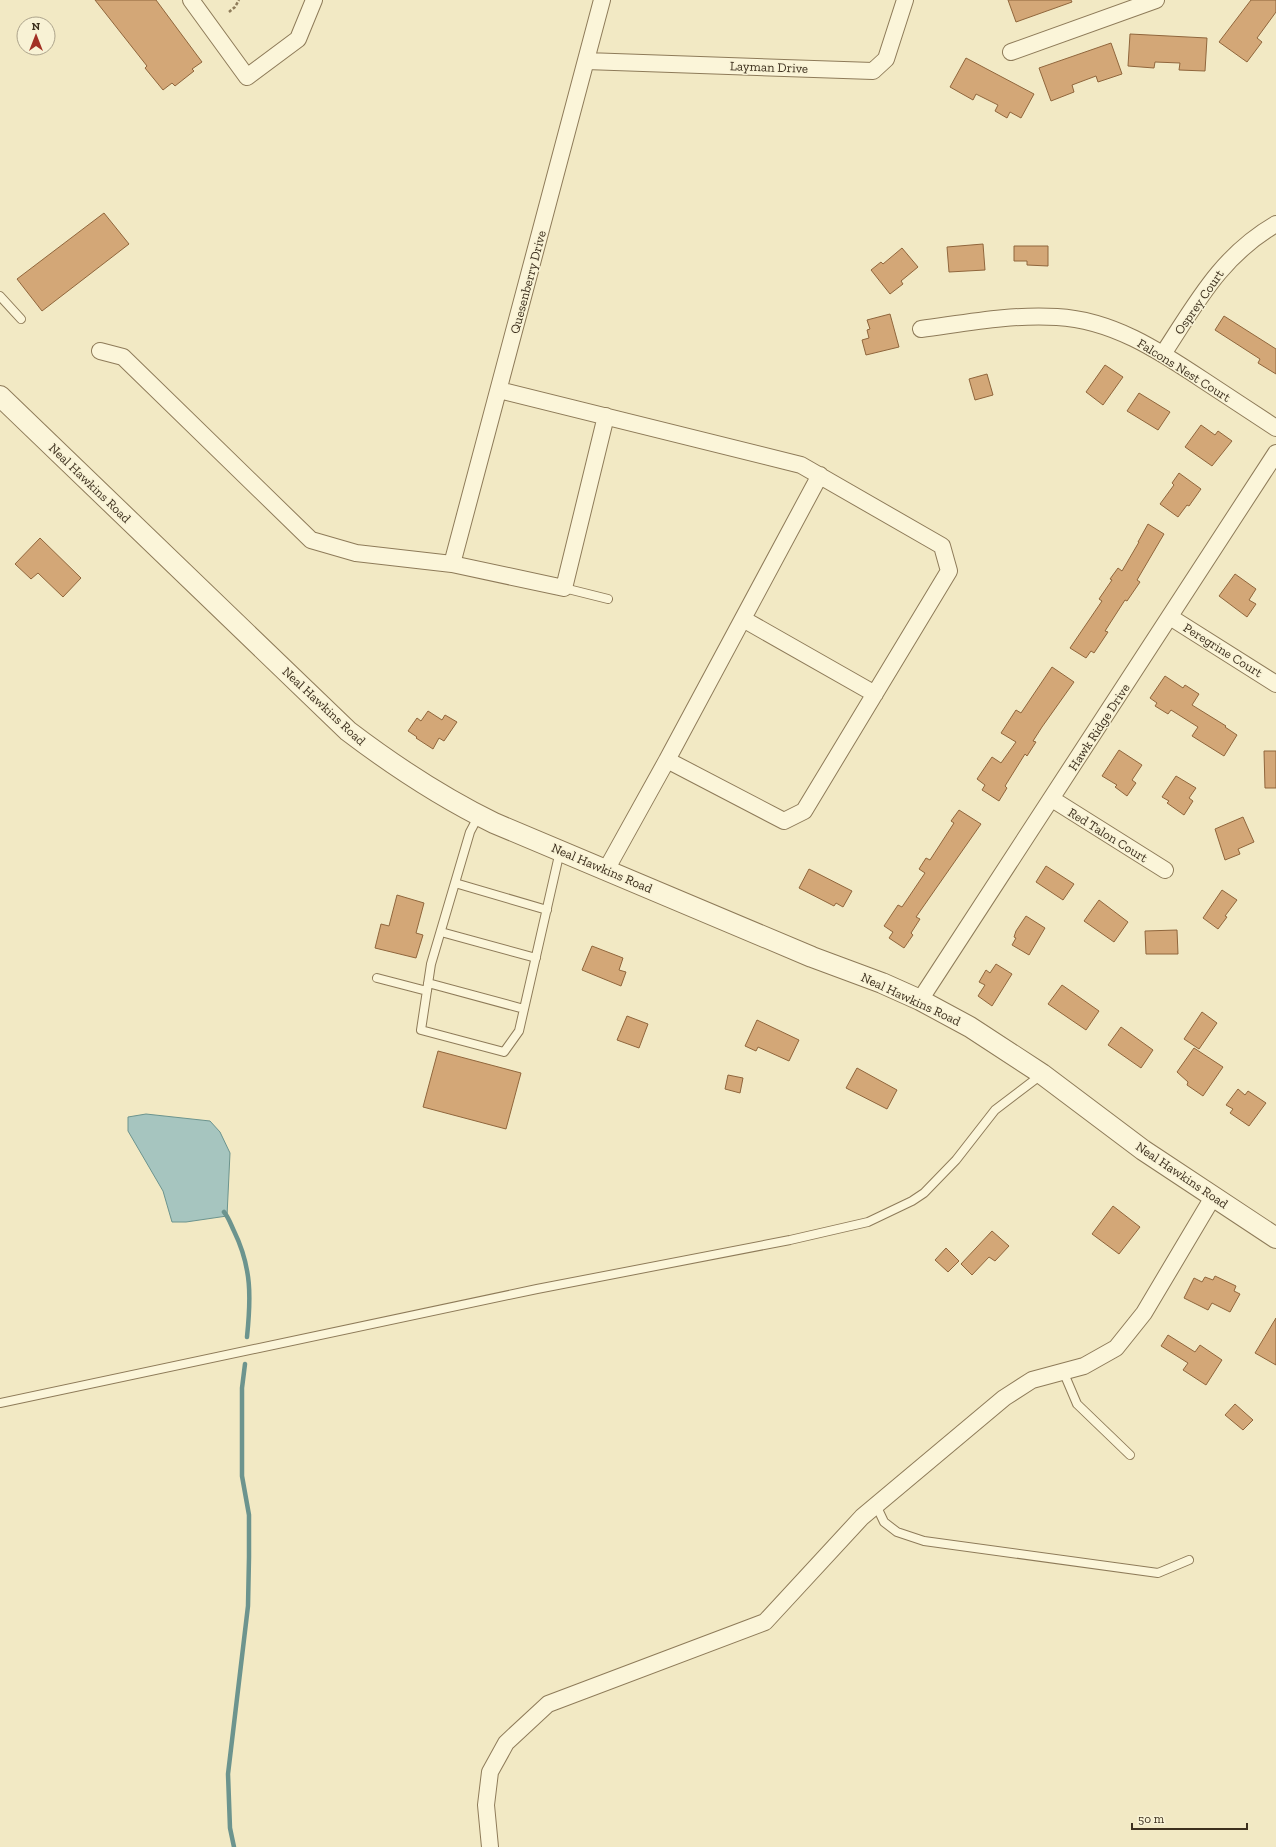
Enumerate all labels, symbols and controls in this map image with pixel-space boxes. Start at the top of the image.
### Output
north arrow [16,16,56,56]
text: N [32,20,41,33]
street label: Layman Drive [730,58,808,76]
street label: Quesenberry Drive [507,229,549,335]
street label: Osprey Court [1171,267,1227,337]
street label: Falcons Nest Court [1135,335,1234,405]
street label: Neal Hawkins Road [46,440,134,526]
street label: Peregrine Court [1181,620,1265,680]
street label: Neal Hawkins Road [279,664,369,748]
street label: Hawk Ridge Drive [1065,681,1133,773]
street label: Red Talon Court [1065,805,1151,866]
street label: Neal Hawkins Road [549,840,655,896]
street label: Neal Hawkins Road [859,969,963,1029]
street label: Neal Hawkins Road [1133,1139,1231,1211]
scale bar [1132,1805,1247,1831]
text: 50 m [1138,1812,1165,1826]

